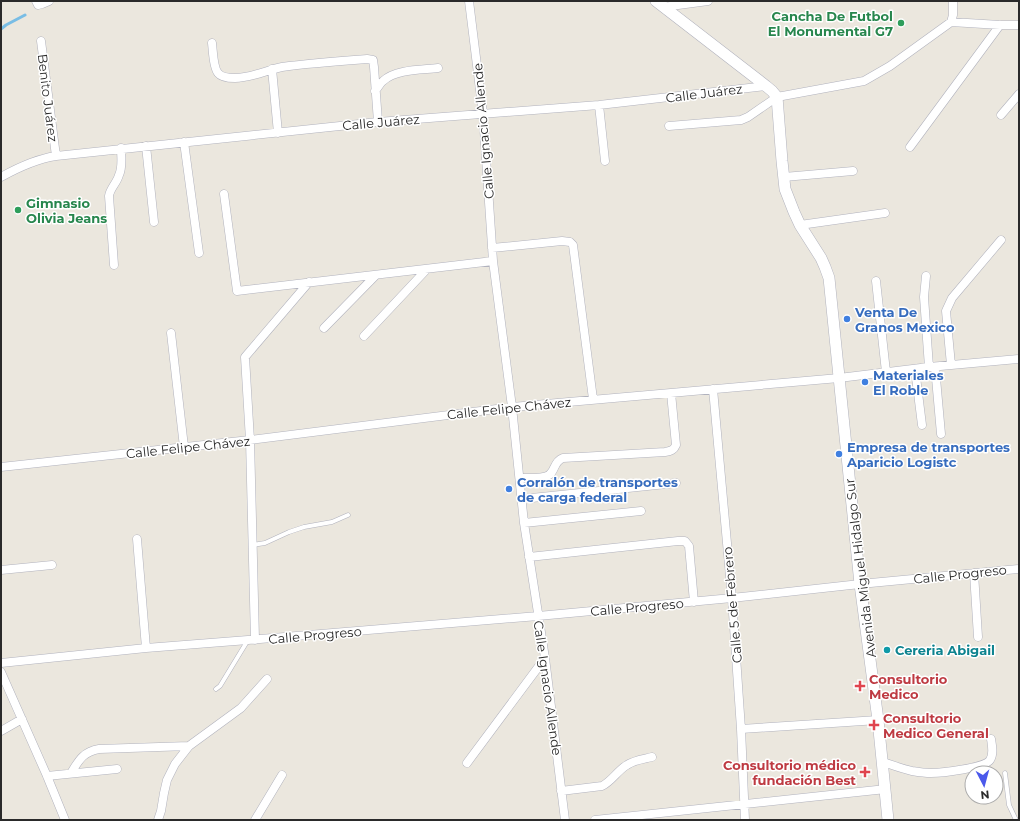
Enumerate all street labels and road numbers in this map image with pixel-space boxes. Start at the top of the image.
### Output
street label: Benito Juárez [35,53,61,143]
street label: Calle Ignacio Allende [469,62,497,200]
street label: Calle Juárez [665,80,744,106]
street label: Calle Juárez [342,111,421,133]
street label: Calle Felipe Chávez [446,393,572,422]
street label: Calle Felipe Chávez [125,432,251,461]
street label: Avenida Miguel Hidalgo Sur [841,477,879,659]
street label: Calle 5 de Febrero [719,546,745,664]
street label: Calle Progreso [913,561,1007,587]
street label: Calle Progreso [590,595,684,619]
street label: Calle Ignacio Allende [531,619,565,757]
street label: Calle Progreso [268,623,362,647]

